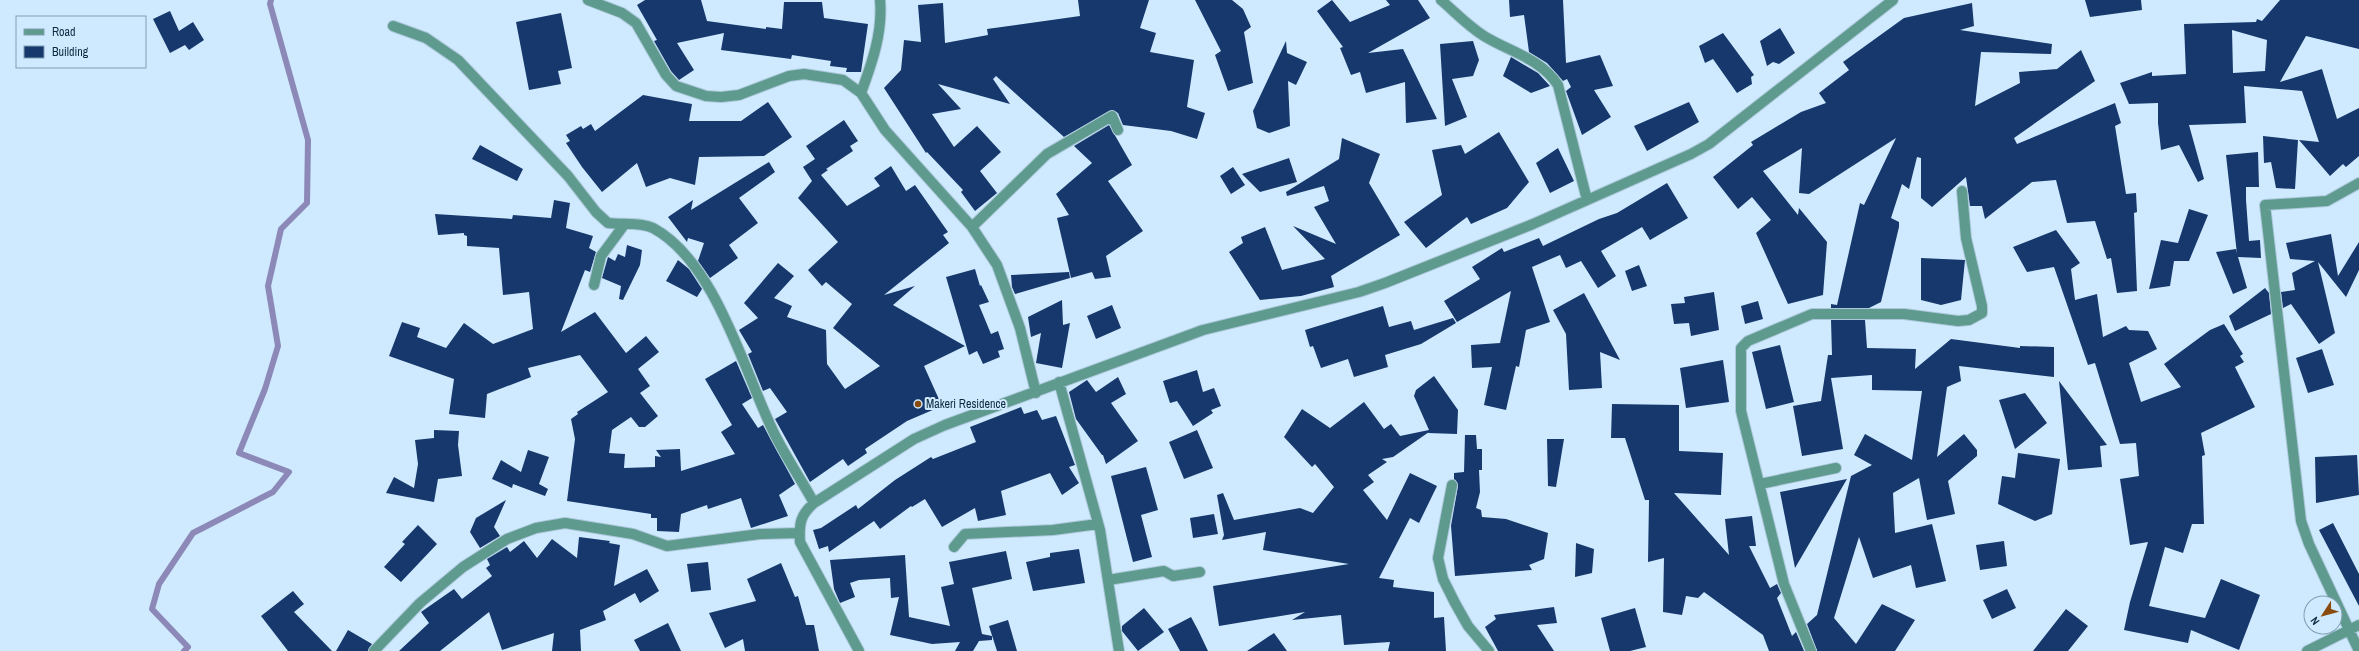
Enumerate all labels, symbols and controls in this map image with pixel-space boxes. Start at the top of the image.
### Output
legend [16,16,146,68]
text: Road [52,24,76,40]
text: Building [52,44,89,60]
place label: Makeri Residence [926,396,1006,412]
marker: Makeri Residence [913,399,923,409]
north arrow [2303,595,2343,635]
text: N [2307,614,2322,628]

